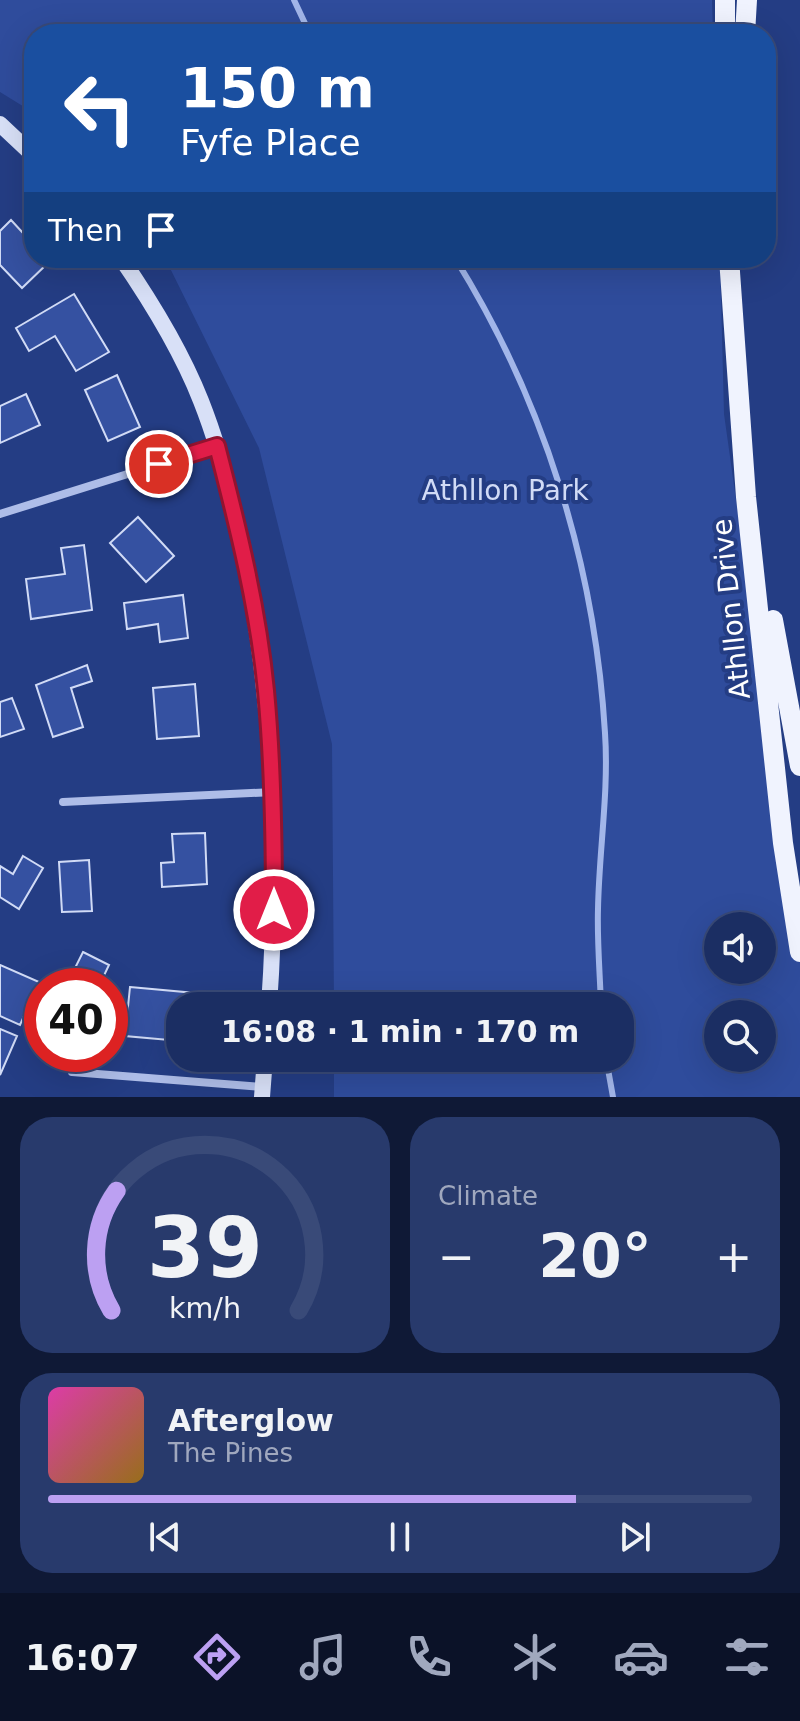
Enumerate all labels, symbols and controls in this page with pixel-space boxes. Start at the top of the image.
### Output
text: 150 m [180,55,375,120]
icon: left [48,56,152,160]
text: Fyfe Place [180,122,361,163]
icon: arrive [139,208,183,252]
text: Then [48,213,123,248]
pin [125,430,193,498]
icon: arrive [137,442,181,486]
park label: Athllon Park [421,474,589,507]
street label: Athllon Drive [705,517,757,701]
position arrow [232,868,316,952]
map controls [704,912,776,1072]
button: sound [704,912,776,984]
speed limit sign: 40 [24,968,128,1072]
button: search [704,1000,776,1072]
text: 16:08 · 1 min · 170 m [221,1014,579,1049]
text: Climate [438,1181,538,1211]
text: 39 [147,1200,263,1297]
text: 20° [538,1221,652,1291]
text: − [438,1231,475,1282]
text: + [715,1231,752,1282]
text: km/h [169,1291,241,1325]
text: Afterglow [168,1403,334,1438]
text: The Pines [168,1438,293,1468]
icon: previous [143,1515,187,1559]
icon: pause [378,1515,422,1559]
icon: next [613,1515,657,1559]
icon: directions [189,1629,245,1685]
icon: music [295,1629,351,1685]
icon: phone [401,1629,457,1685]
icon: climate [507,1629,563,1685]
icon: car [613,1629,669,1685]
icon: filters [719,1629,775,1685]
text: 16:07 [25,1637,140,1678]

